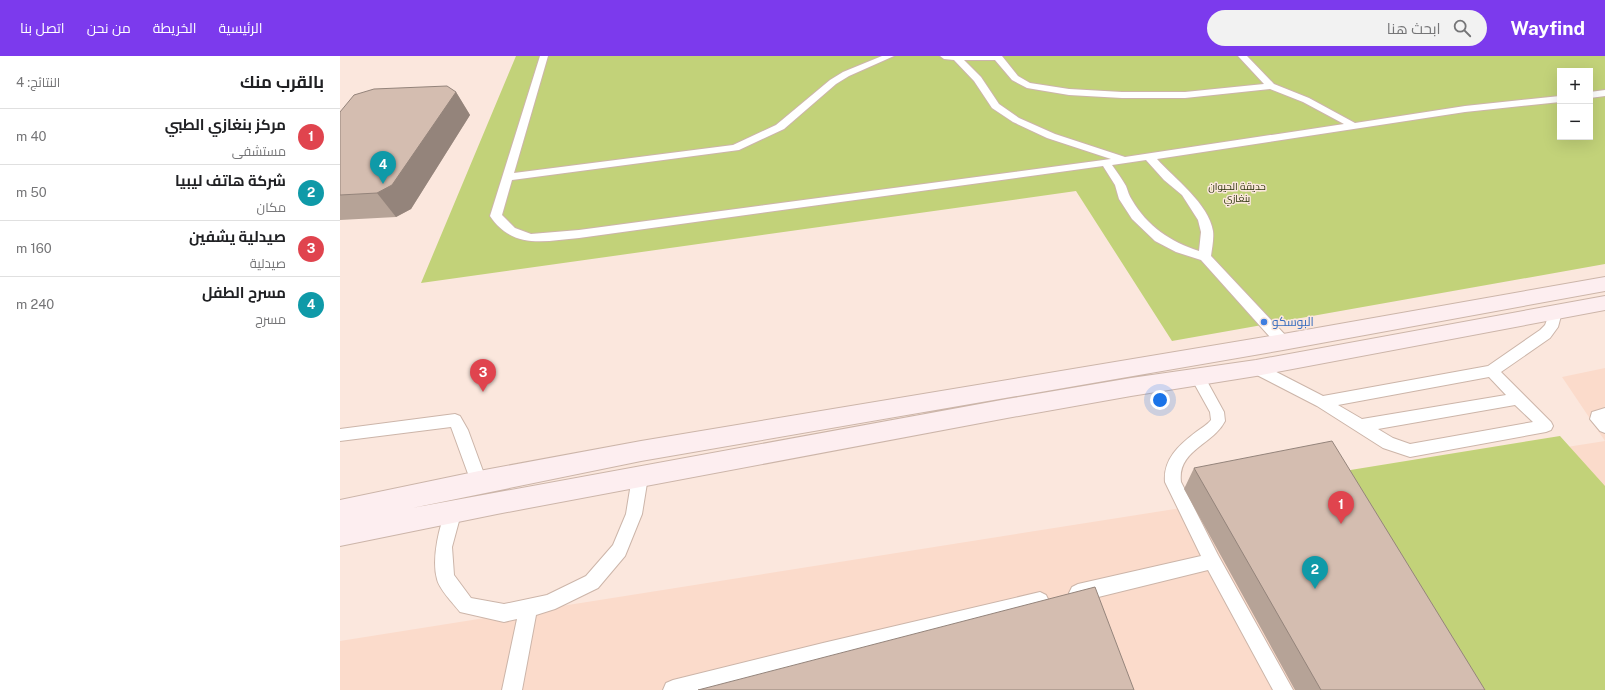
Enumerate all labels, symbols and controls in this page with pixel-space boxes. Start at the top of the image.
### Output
search box [1207,10,1487,46]
icon: search [1451,17,1473,39]
text: Wayfind [1511,17,1585,39]
text: اتصل بنا [20,20,65,36]
text: من نحن [87,20,131,36]
text: الخريطة [153,20,196,36]
text: الرئيسية [218,20,262,36]
text: ابحث هنا [1387,20,1441,37]
map controls [1557,68,1593,140]
button: + [1557,68,1593,104]
text: بالقرب منك [240,72,324,92]
text: النتائج: 4 [16,75,60,90]
button: − [1557,104,1593,140]
text: مركز بنغازي الطبي [165,116,286,133]
text: 40 m [16,129,47,144]
text: 1 [308,129,314,144]
text: مستشفى [232,144,286,159]
pin: 4 [370,151,396,184]
text: شركة هاتف ليبيا [175,172,286,189]
park label: حديقة الحيوان بنغازي [1208,180,1266,206]
text: 50 m [16,185,47,200]
text: 2 [307,185,315,200]
text: مكان [257,200,286,215]
text: صيدلية يشفين [189,228,286,245]
text: 160 m [16,241,52,256]
text: 3 [307,241,315,256]
text: صيدلية [250,256,286,271]
text: مسرح الطفل [202,284,286,301]
text: 240 m [16,297,54,312]
text: 4 [307,297,315,312]
text: مسرح [255,312,286,327]
place label: البوسكو [1272,315,1314,329]
marker: البوسكو [1259,317,1269,327]
pin: 3 [470,359,496,392]
your location [1150,390,1170,410]
pin: 1 [1328,491,1354,524]
pin: 2 [1302,556,1328,589]

